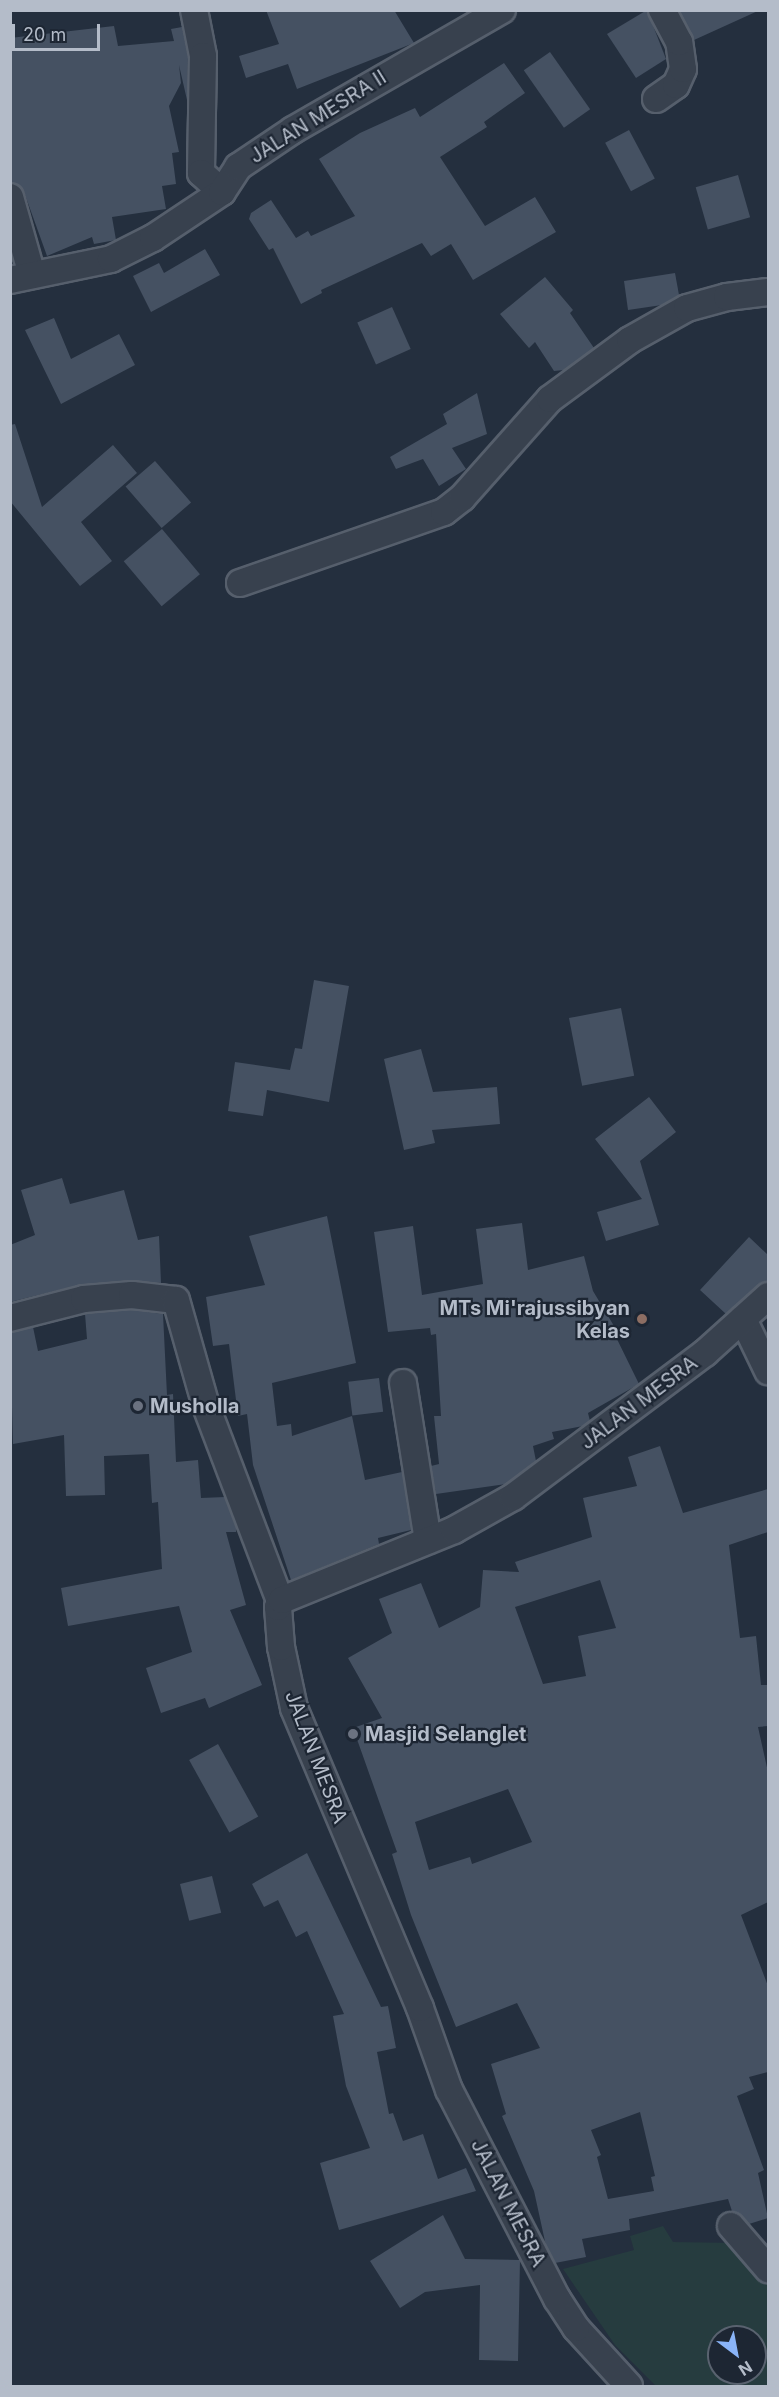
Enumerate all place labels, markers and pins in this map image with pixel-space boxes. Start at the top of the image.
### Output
place label: MTs Mi'rajussibyan Kelas [439,1296,630,1343]
marker: MTs Mi'rajussibyan Kelas [635,1312,649,1326]
place label: Musholla [150,1394,239,1418]
marker: Musholla [131,1399,145,1413]
place label: Masjid Selanglet [365,1722,526,1746]
marker: Masjid Selanglet [346,1727,360,1741]

